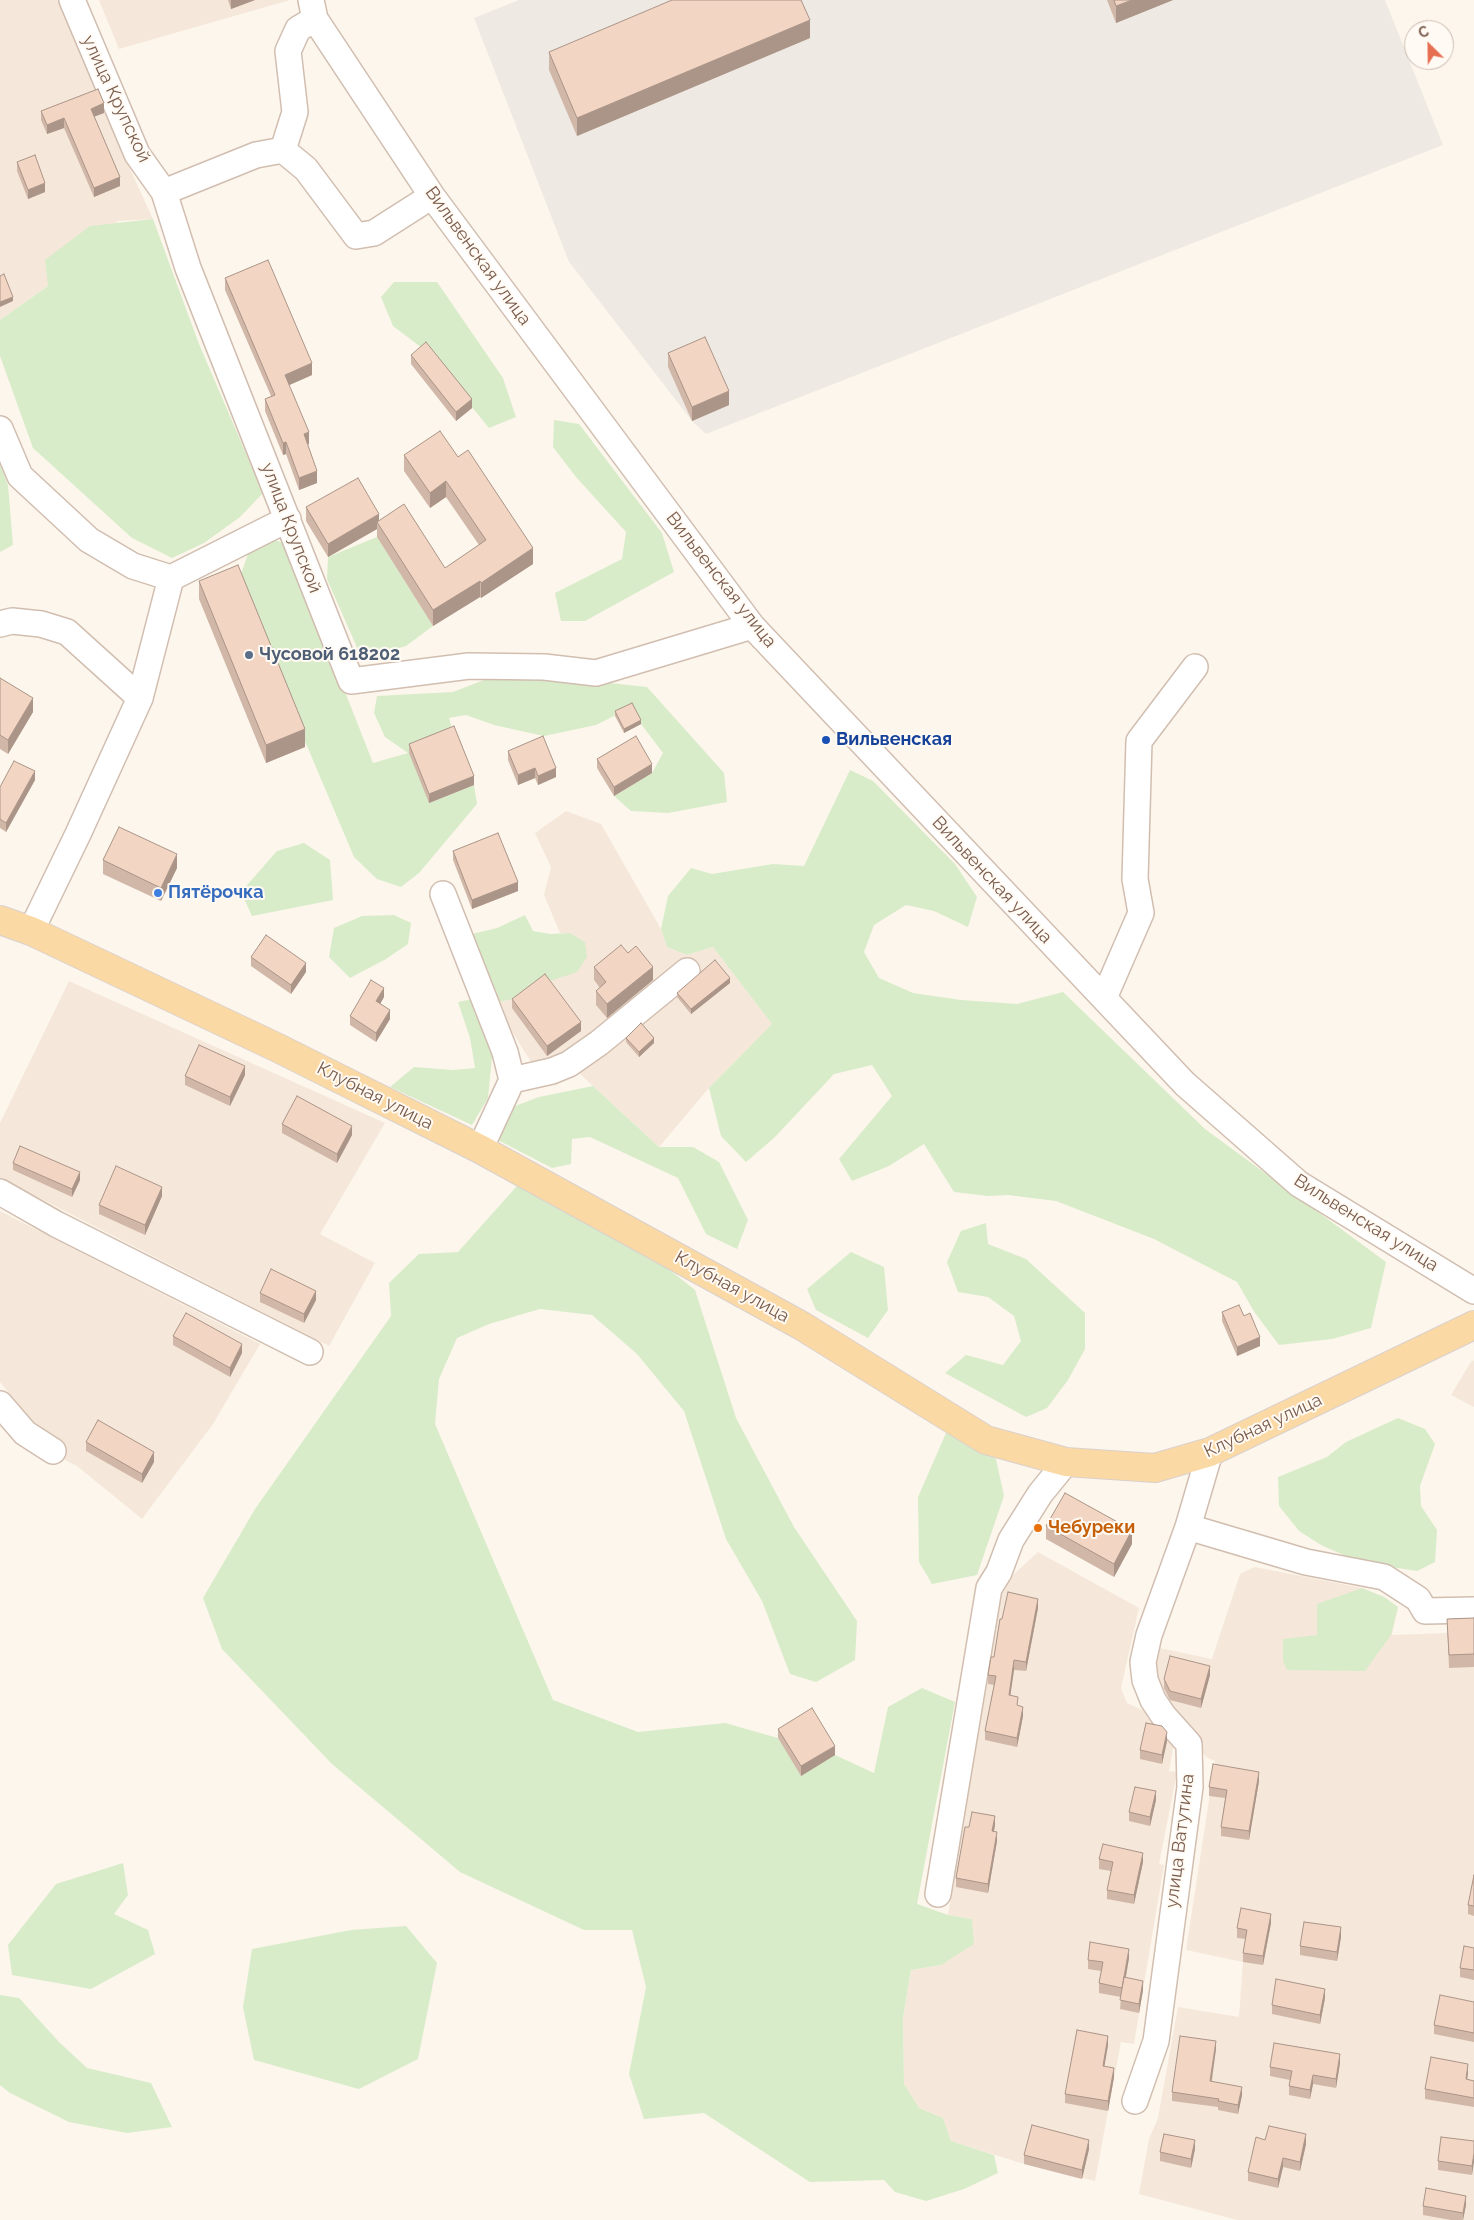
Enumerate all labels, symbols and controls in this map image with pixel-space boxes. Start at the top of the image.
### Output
north arrow [1404,20,1454,70]
text: С [1416,23,1431,41]
street label: улица Крупской [77,32,155,166]
street label: Вильвенская улица [420,182,536,330]
street label: улица Крупской [256,460,326,596]
street label: Вильвенская улица [661,508,781,652]
place label: Чусовой 618202 [259,644,400,666]
marker: Чусовой 618202 [243,649,255,661]
place label: Вильвенская [836,729,952,751]
marker: Вильвенская [820,734,832,746]
street label: Вильвенская улица [927,812,1057,948]
place label: Пятёрочка [168,882,264,904]
marker: Пятёрочка [152,887,164,899]
street label: Клубная улица [313,1057,437,1135]
street label: Вильвенская улица [1290,1170,1442,1276]
street label: Клубная улица [671,1247,793,1327]
street label: Клубная улица [1201,1389,1325,1463]
place label: Чебуреки [1048,1517,1135,1539]
marker: Чебуреки [1032,1522,1044,1534]
street label: улица Ватутина [1161,1773,1199,1909]

